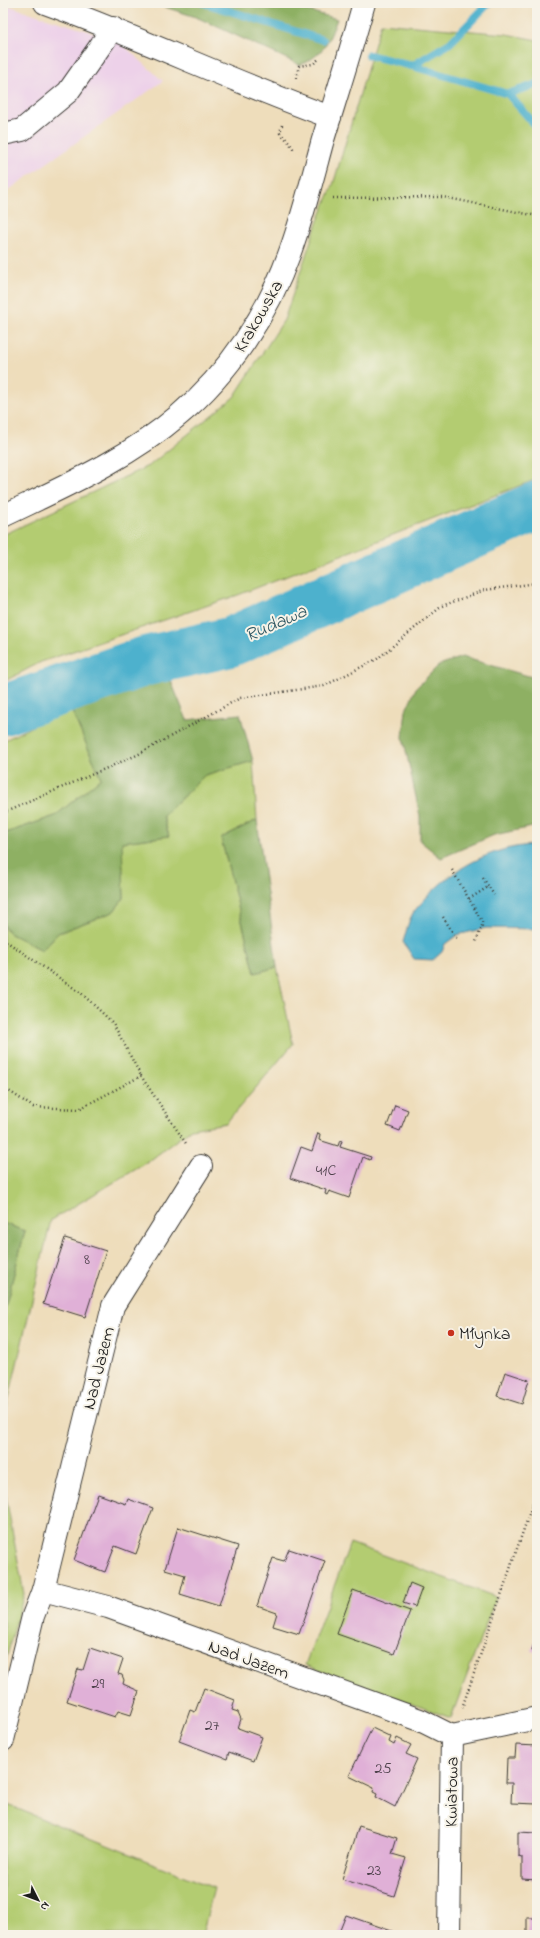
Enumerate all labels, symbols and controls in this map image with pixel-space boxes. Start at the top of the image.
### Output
street label: Krakowska [229,276,291,358]
water label: Rudawa [241,598,312,650]
house number: 41C [316,1159,336,1183]
house number: 8 [84,1248,90,1272]
place label: Młynka [459,1322,511,1348]
street label: Nad Jazem [77,1324,123,1413]
marker: Młynka [446,1328,456,1338]
street label: Nad Jazem [204,1634,293,1688]
house number: 29 [92,1672,105,1696]
house number: 27 [205,1714,220,1738]
house number: 25 [374,1757,392,1781]
street label: Kwiatowa [439,1757,467,1827]
house number: 23 [367,1859,381,1883]
north arrow [18,1880,58,1920]
text: N [36,1898,53,1914]

